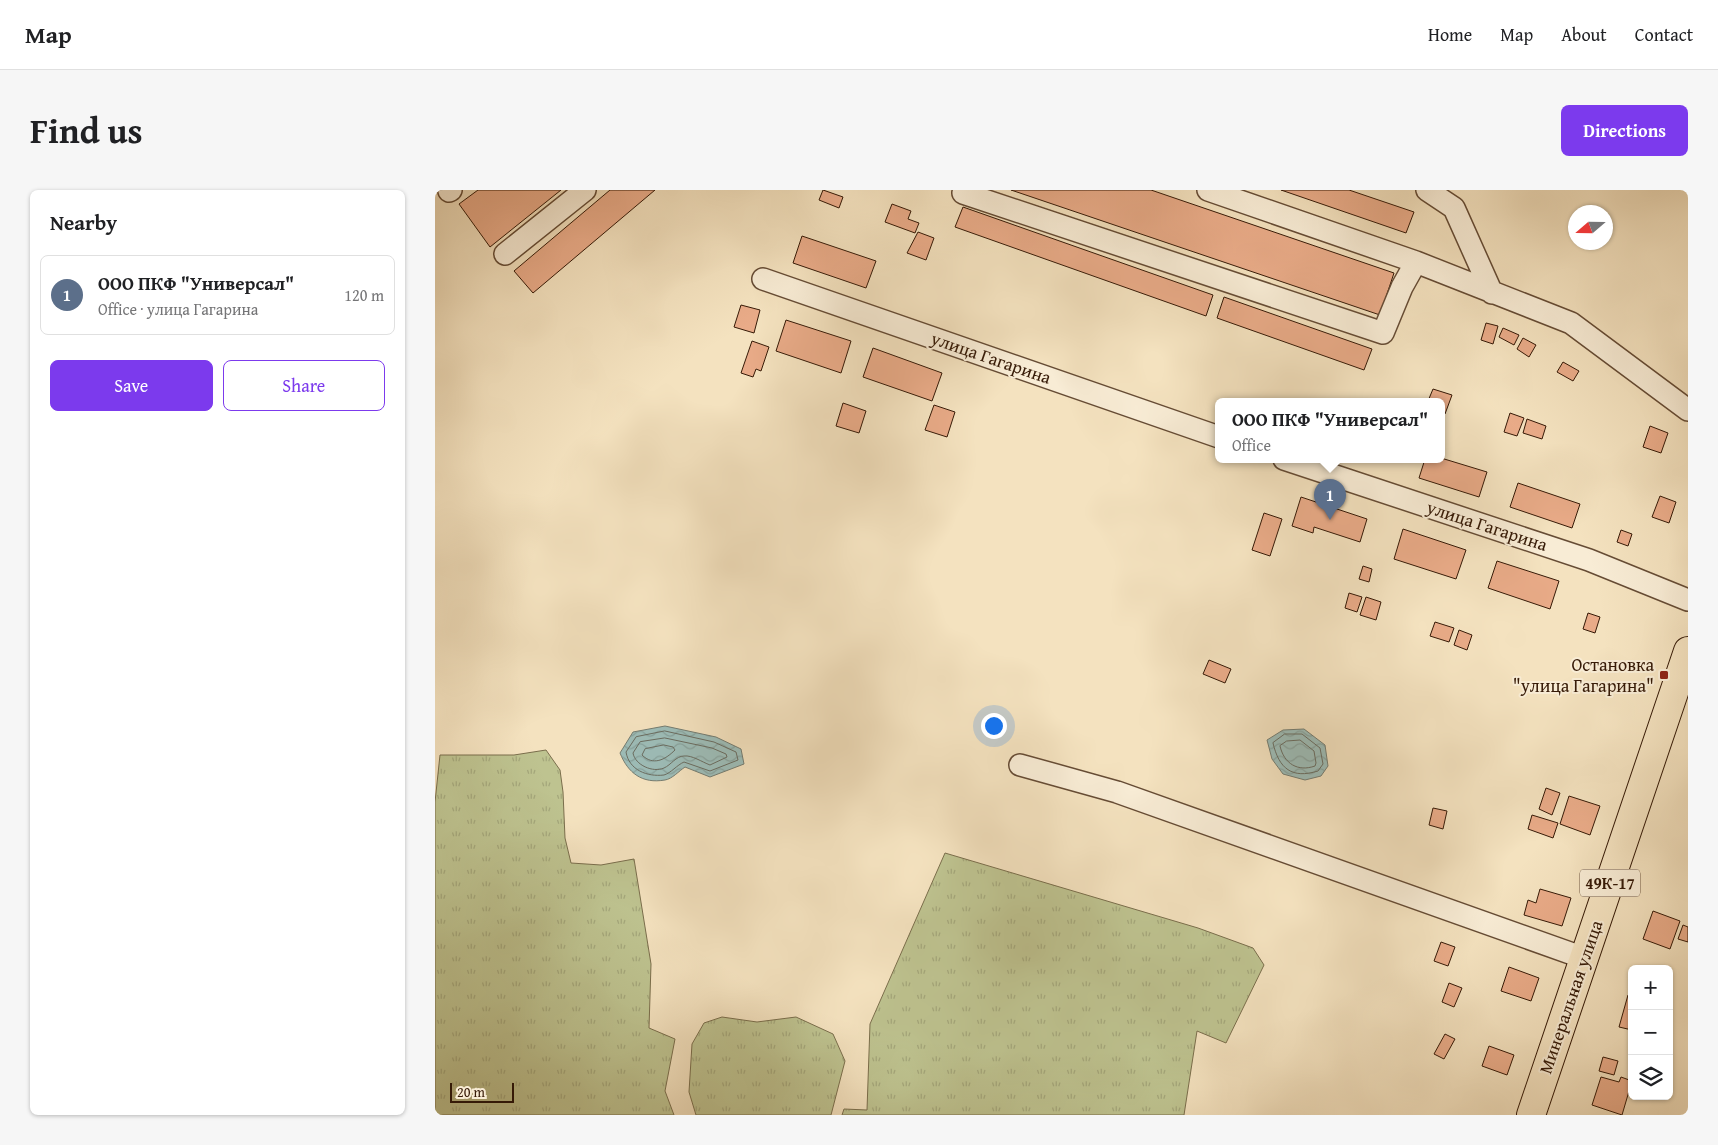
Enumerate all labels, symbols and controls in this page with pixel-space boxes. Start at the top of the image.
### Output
text: Map [25,17,72,52]
text: Home [1428,21,1472,48]
text: Map [1500,21,1533,48]
text: About [1561,21,1607,48]
text: Contact [1635,21,1693,48]
text: Find us [30,105,143,156]
button: Directions [1561,105,1688,156]
north arrow [1568,205,1613,250]
text: Nearby [50,207,117,238]
text: ООО ПКФ "Универсал" [98,269,294,297]
text: 1 [63,283,71,307]
text: 120 m [344,283,384,307]
text: Office · улица Гагарина [98,297,258,321]
street label: улица Гагарина [927,324,1055,391]
button: Save [50,360,213,411]
button: Share [223,360,385,411]
popup [1215,398,1445,463]
text: ООО ПКФ "Универсал" [1232,405,1428,433]
text: Office [1232,433,1271,457]
pin: 1 [1314,479,1346,520]
street label: улица Гагарина [1422,493,1551,558]
place label: Остановка "улица Гагарина" [1513,651,1654,699]
marker: Остановка "улица Гагарина" [1658,669,1670,681]
your location [981,713,1007,739]
road number: 49К-17 [1580,870,1640,896]
street label: Минеральная улица [1532,916,1610,1077]
map controls [1628,965,1673,1100]
button: + [1628,965,1673,1010]
button: − [1628,1010,1673,1055]
button: layers [1628,1055,1673,1100]
scale bar [450,1080,514,1103]
text: 20 m [457,1082,485,1102]

